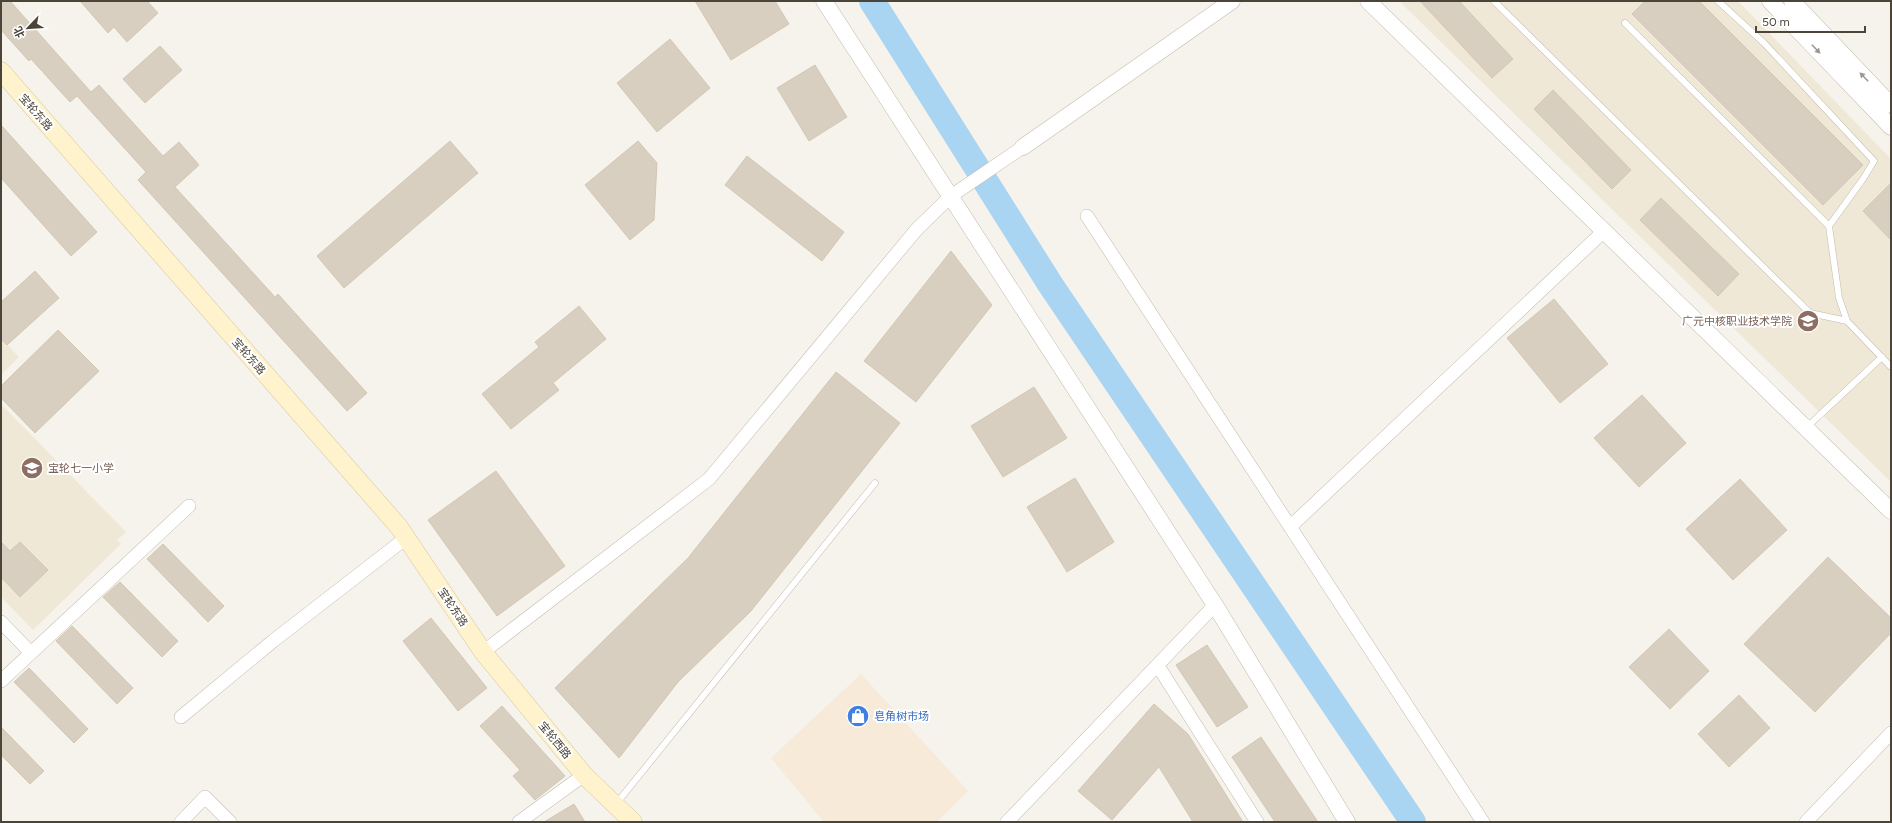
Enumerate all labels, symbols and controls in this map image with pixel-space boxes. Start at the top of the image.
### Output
north arrow [8,8,48,48]
scale bar [1756,8,1865,34]
text: 50 m [1762,15,1790,29]
text: 北 [11,24,28,40]
one-way arrow [1812,44,1821,54]
one-way arrow [1859,72,1869,82]
street label: 宝轮东路 [16,91,55,133]
school or university icon: 广元中核职业技术学院 [1795,308,1821,334]
place label: 广元中核职业技术学院 [1682,315,1792,328]
street label: 宝轮东路 [229,335,268,377]
school or university icon: 宝轮七一小学 [19,455,45,481]
place label: 宝轮七一小学 [48,462,114,475]
street label: 宝轮东路 [435,585,470,629]
shop icon: 皂角树市场 [845,703,871,729]
place label: 皂角树市场 [874,710,929,723]
street label: 宝轮西路 [536,719,574,762]

